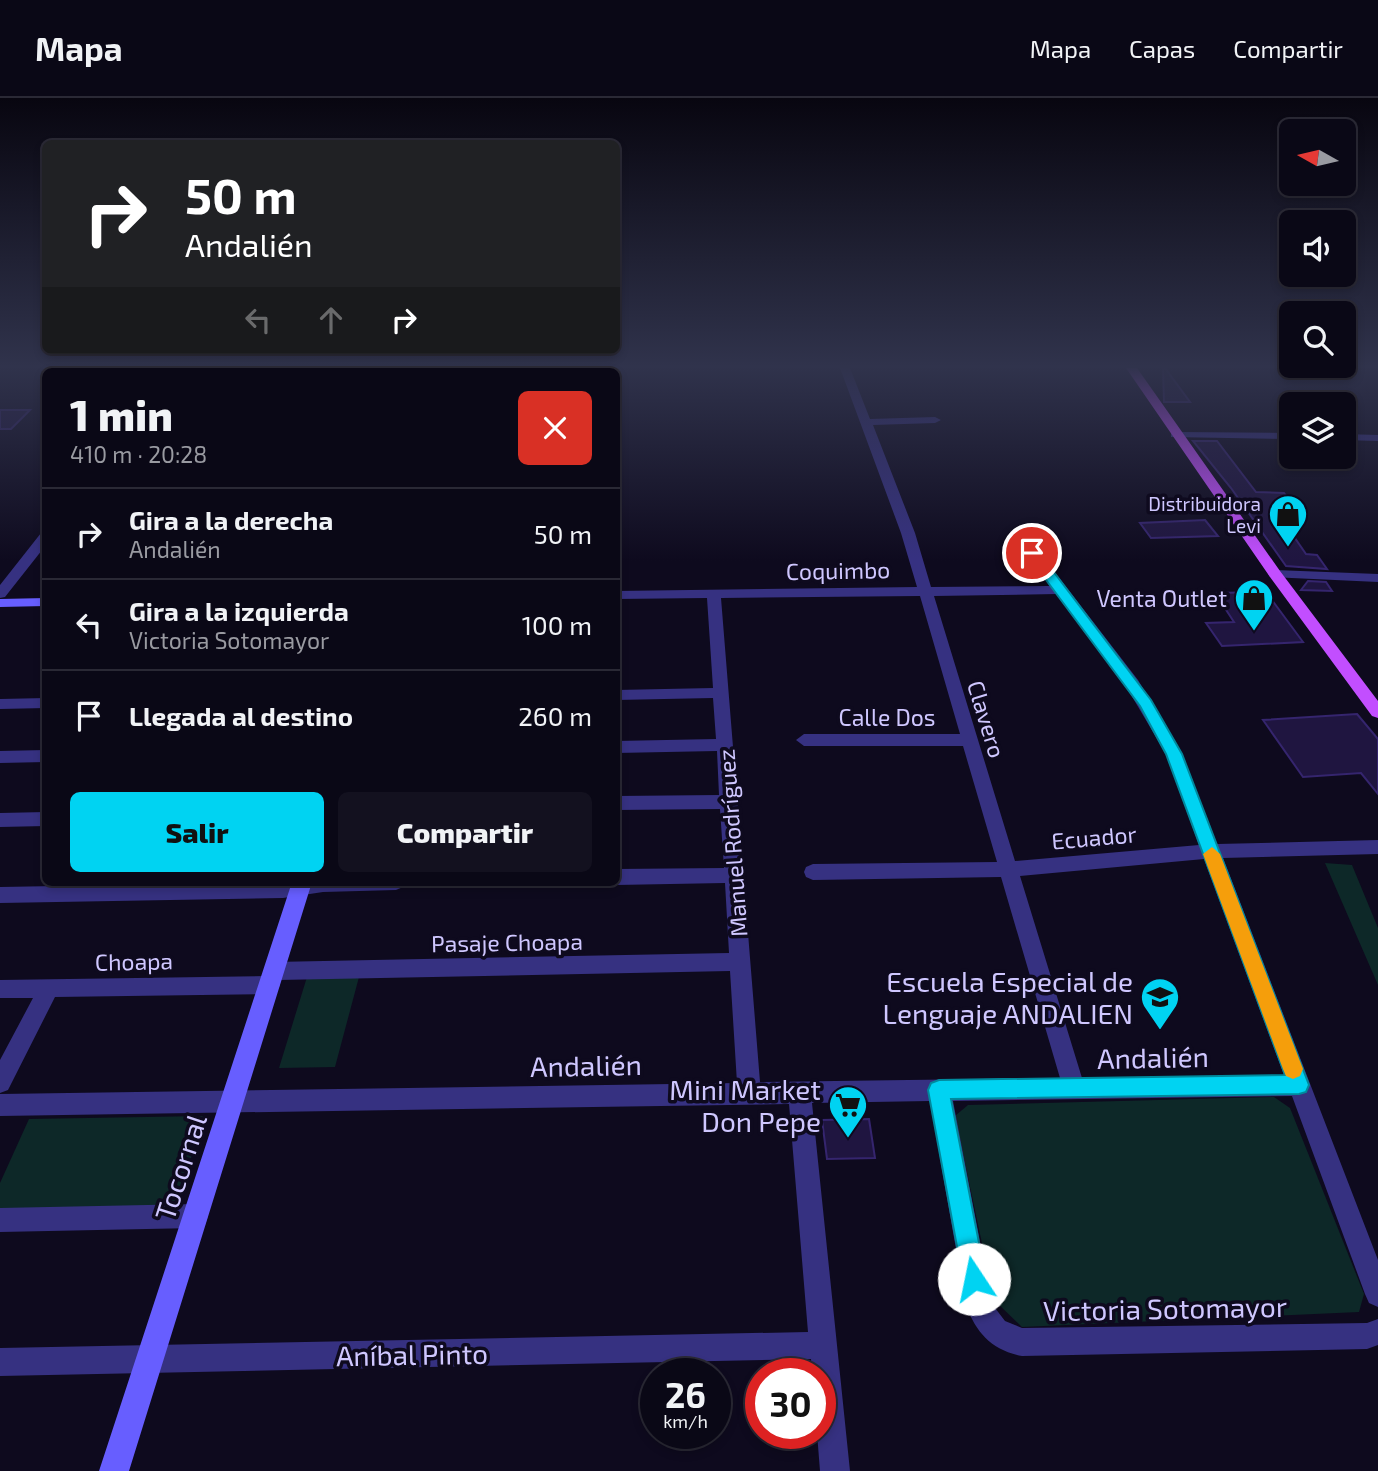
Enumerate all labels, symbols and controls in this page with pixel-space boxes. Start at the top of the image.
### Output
text: Mapa [35,28,123,68]
text: Mapa [1030,34,1091,63]
text: Capas [1129,34,1195,63]
text: Compartir [1233,34,1343,63]
north arrow [1279,119,1356,196]
map controls [1279,119,1356,469]
text: 50 m [185,165,297,224]
icon: right [70,168,161,259]
button: sound [1279,210,1356,287]
text: Andalién [185,225,313,263]
icon: left [239,301,277,339]
icon: ahead [312,301,350,339]
icon: right [385,301,423,339]
button: search [1279,301,1356,378]
text: 1 min [70,389,173,439]
button: close [518,391,592,465]
button: layers [1279,392,1356,469]
text: 410 m · 20:28 [70,440,207,468]
place label: Distribuidora Levi [1148,492,1261,537]
shop icon: Distribuidora Levi [1267,493,1309,548]
text: Gira a la derecha [129,504,333,535]
icon: right [70,515,108,553]
text: 50 m [534,518,592,549]
pin [1002,523,1062,583]
icon: arrive [1013,534,1051,572]
text: Andalién [129,535,221,563]
street label: Coquimbo [786,555,890,585]
shop icon: Venta Outlet [1233,577,1275,632]
place label: Venta Outlet [1096,584,1227,612]
text: Gira a la izquierda [129,595,349,626]
icon: left [70,606,108,644]
text: 100 m [522,609,592,640]
text: Victoria Sotomayor [129,626,329,654]
street label: Clavero [962,677,1012,761]
icon: arrive [70,697,108,735]
text: Llegada al destino [129,700,353,731]
text: 260 m [518,700,592,731]
street label: Calle Dos [839,703,935,731]
street label: Manuel Rodríguez [711,748,753,938]
button: Salir [70,792,324,872]
button: Compartir [338,792,592,872]
street label: Ecuador [1050,819,1138,855]
street label: Pasaje Choapa [431,927,583,957]
street label: Choapa [95,946,173,976]
place label: Escuela Especial de Lenguaje ANDALIEN [883,964,1133,1030]
school or university icon: Escuela Especial de Lenguaje ANDALIEN [1139,976,1181,1031]
street label: Andalién [1097,1039,1209,1075]
street label: Andalién [530,1047,642,1083]
place label: Mini Market Don Pepe [669,1072,821,1138]
supermarket icon: Mini Market Don Pepe [827,1084,869,1139]
street label: Tocornal [147,1109,213,1224]
position arrow [937,1242,1011,1316]
street label: Victoria Sotomayor [1043,1289,1287,1327]
street label: Aníbal Pinto [336,1336,488,1372]
speed limit sign: 30 [745,1358,836,1449]
text: 26 [665,1373,706,1415]
text: km/h [663,1410,708,1432]

